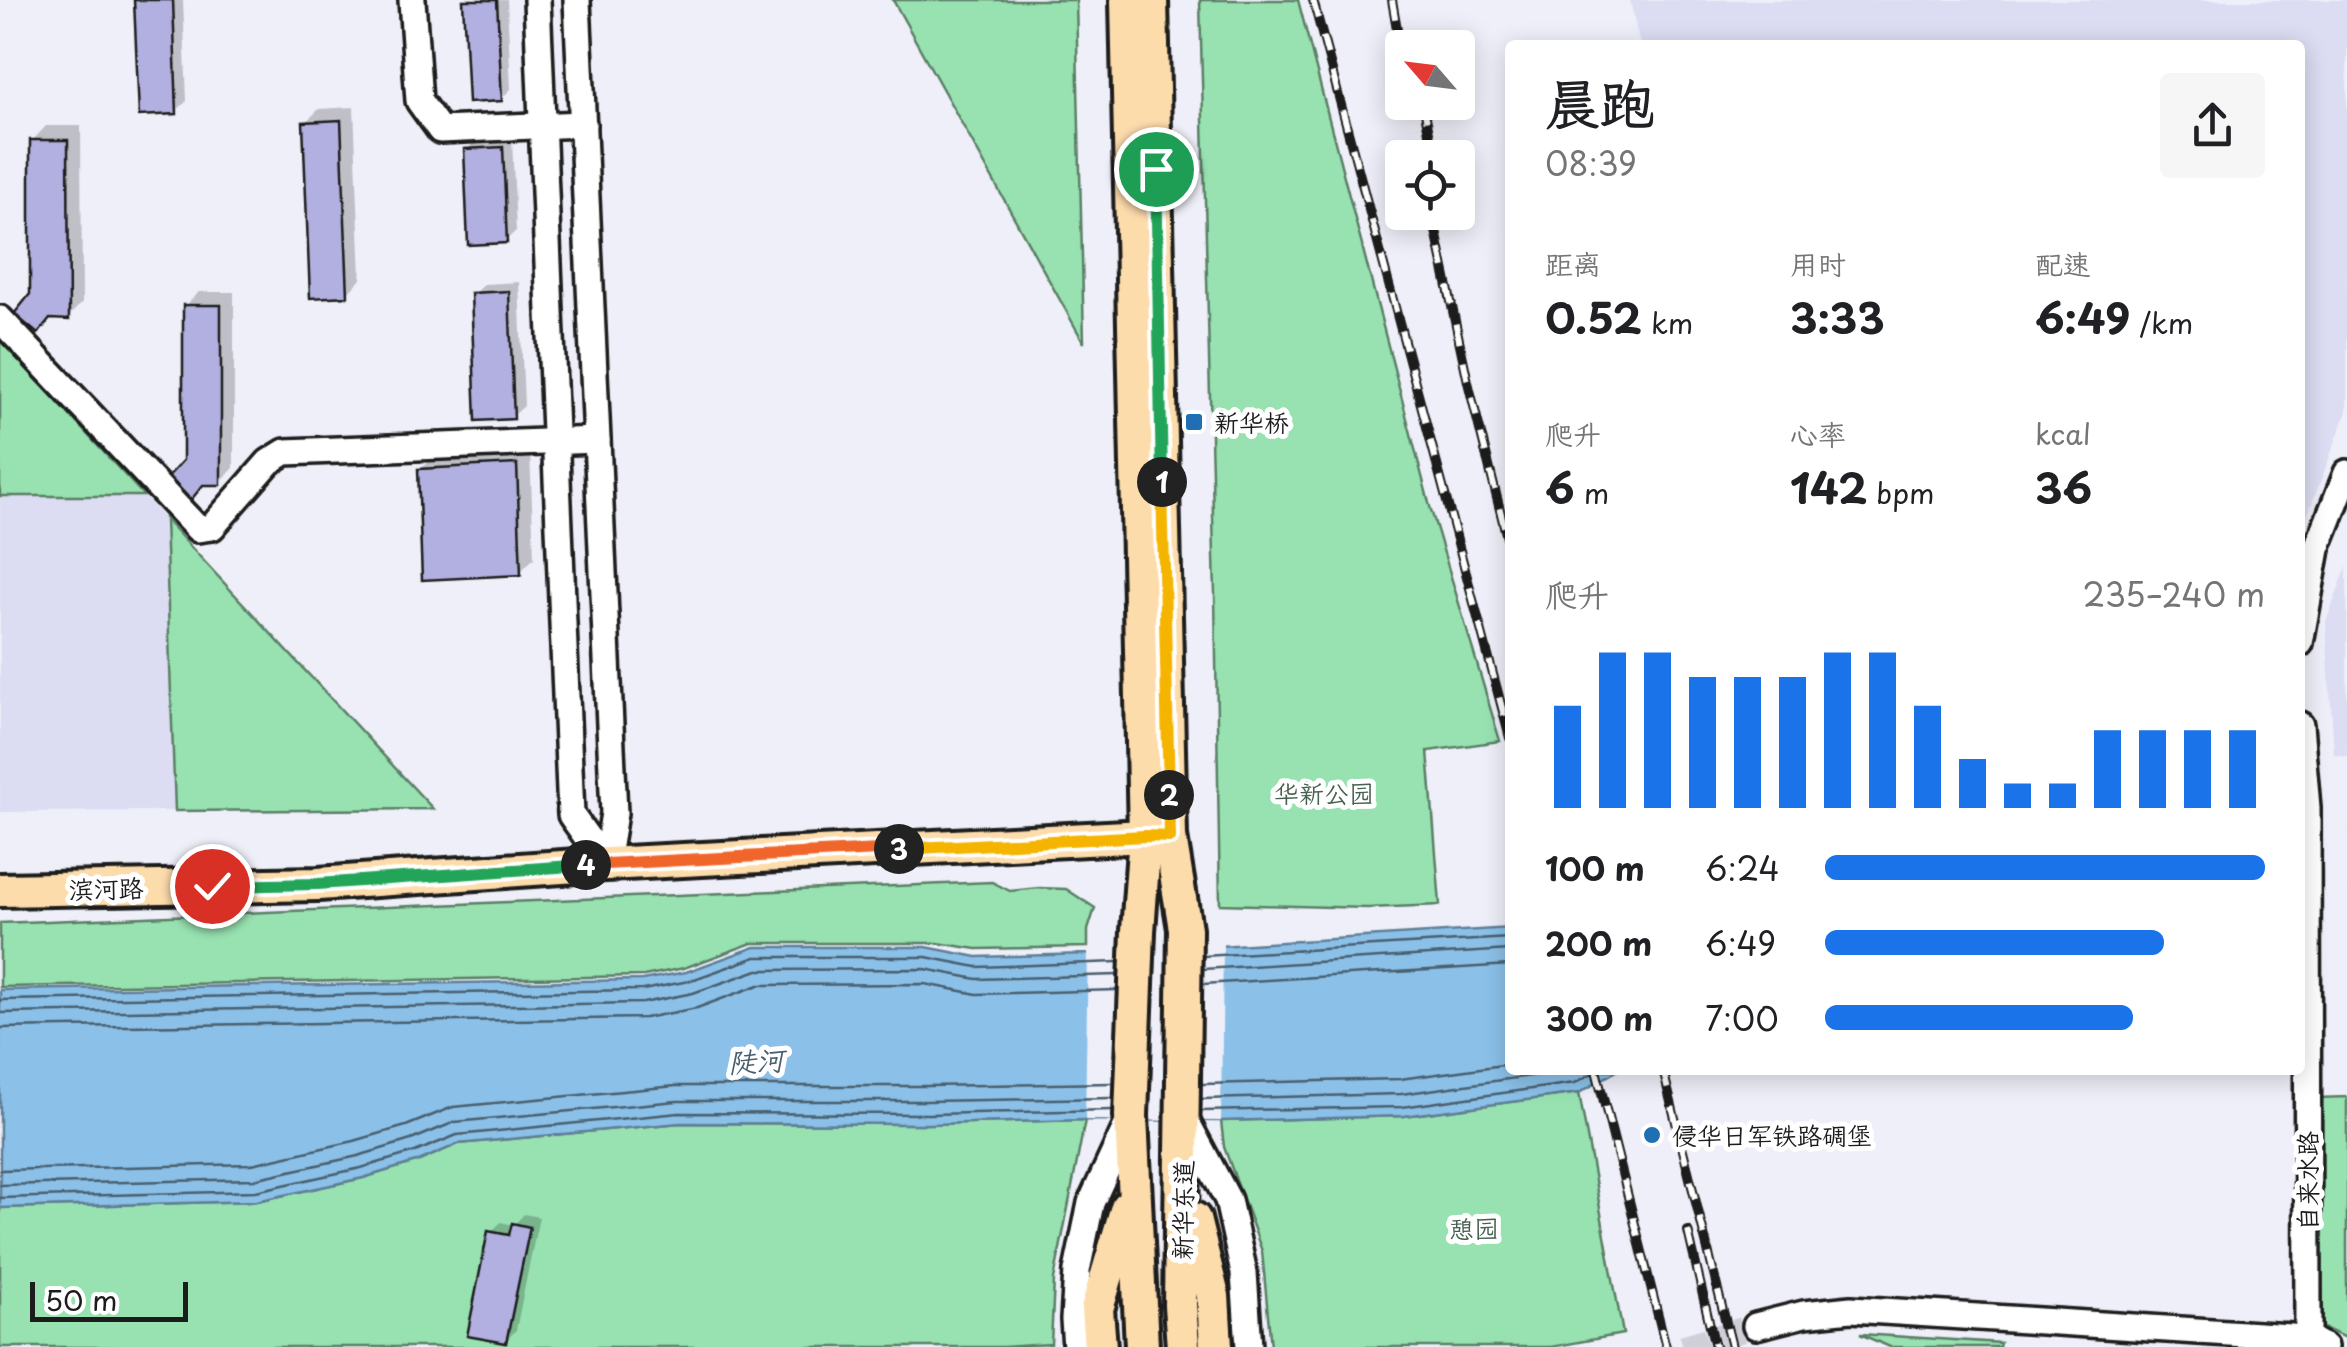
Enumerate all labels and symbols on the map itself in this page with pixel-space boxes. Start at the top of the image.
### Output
north arrow [1385,30,1475,120]
pin [1114,127,1199,212]
place label: 新华桥 [1214,403,1289,441]
marker: 新华桥 [1183,411,1205,433]
pin: 1 [1137,457,1187,507]
pin: 2 [1144,770,1194,820]
park label: 华新公园 [1274,774,1374,812]
pin: 3 [874,824,924,874]
pin: 4 [561,840,611,890]
pin [170,844,255,929]
street label: 滨河路 [68,868,144,908]
water label: 陡河 [727,1037,789,1083]
place label: 侵华日军铁路碉堡 [1672,1116,1872,1154]
marker: 侵华日军铁路碉堡 [1641,1124,1663,1146]
street label: 自来水路 [2288,1131,2326,1231]
street label: 新华东道 [1162,1160,1202,1260]
park label: 憩园 [1449,1209,1499,1247]
scale bar [30,1277,188,1322]

